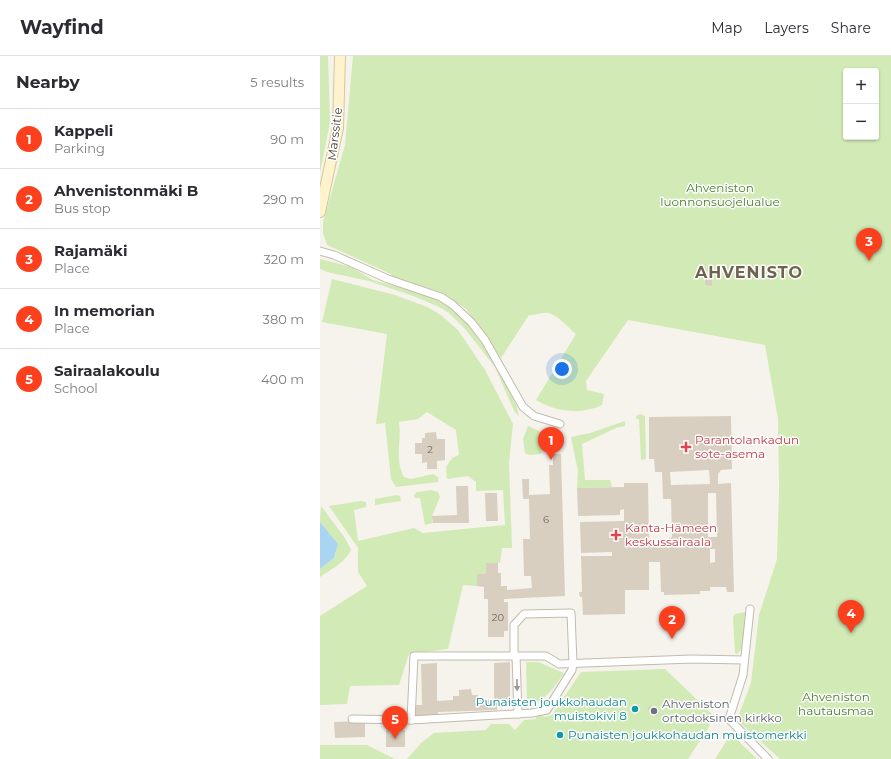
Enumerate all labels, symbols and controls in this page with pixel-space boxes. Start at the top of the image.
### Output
text: Wayfind [20,16,104,39]
text: Map [711,19,742,37]
text: Layers [764,19,809,37]
text: Share [831,19,871,37]
map controls [843,68,879,140]
button: + [843,68,879,104]
text: Nearby [16,72,80,92]
text: 5 results [250,74,304,90]
button: − [843,104,879,140]
street label: Marssitie [324,106,345,161]
text: Kappeli [54,121,113,140]
text: 1 [26,131,32,147]
text: 90 m [270,131,304,147]
text: Parking [54,140,105,156]
park label: Ahveniston luonnonsuojelualue [660,180,780,209]
text: Ahvenistonmäki B [54,181,198,200]
text: 2 [25,191,33,207]
text: 290 m [263,191,304,207]
text: Bus stop [54,200,111,216]
pin: 3 [856,228,882,261]
text: Rajamäki [54,241,127,260]
text: 3 [25,251,33,267]
text: 320 m [264,251,304,267]
text: Place [54,260,90,276]
district label: AHVENISTO [694,263,803,282]
text: In memorian [54,301,155,320]
text: 4 [25,311,33,327]
text: 380 m [263,311,304,327]
text: Place [54,320,90,336]
your location [552,359,572,379]
text: Sairaalakoulu [54,361,160,380]
text: 5 [25,371,33,387]
text: 400 m [261,371,304,387]
text: School [54,380,98,396]
pin: 1 [538,427,564,460]
place label: Parantolankadun sote-asema [695,432,799,461]
marker: Parantolankadun sote-asema [680,441,692,453]
house number: 2 [427,443,433,456]
house number: 6 [543,513,549,526]
place label: Kanta-Hämeen keskussairaala [625,520,717,549]
marker: Kanta-Hämeen keskussairaala [610,529,622,541]
pin: 4 [838,600,864,633]
pin: 2 [659,606,685,639]
house number: 20 [492,611,505,624]
one-way arrow [514,679,520,692]
park label: Ahveniston hautausmaa [798,689,874,718]
place label: Punaisten joukkohaudan muistokivi 8 [476,694,627,723]
place label: Ahveniston ortodoksinen kirkko [662,696,782,725]
marker: Punaisten joukkohaudan muistokivi 8 [630,704,640,714]
pin: 5 [382,706,408,739]
marker: Ahveniston ortodoksinen kirkko [649,706,659,716]
place label: Punaisten joukkohaudan muistomerkki [568,727,807,742]
marker: Punaisten joukkohaudan muistomerkki [555,730,565,740]

